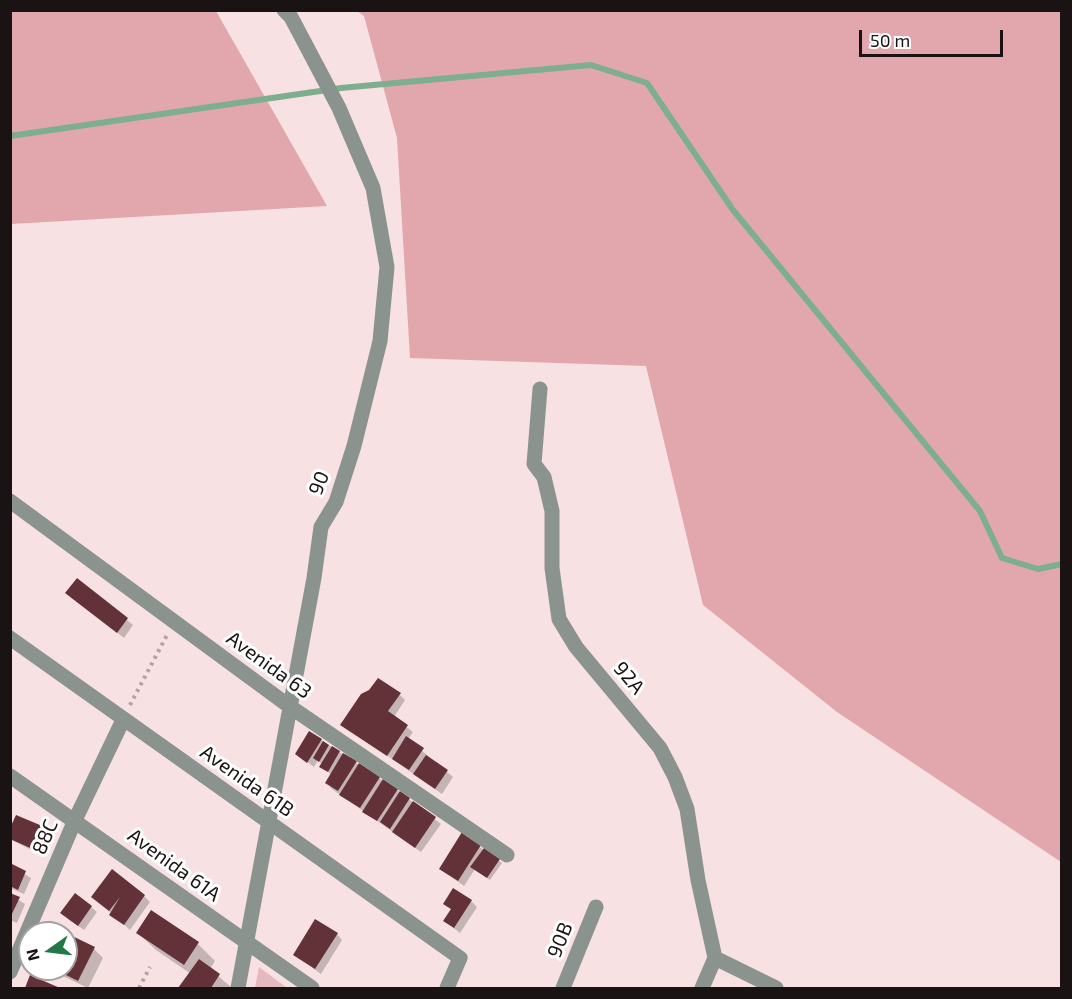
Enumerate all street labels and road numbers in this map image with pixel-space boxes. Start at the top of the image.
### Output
street label: 90 [303,468,335,498]
street label: Avenida 63 [222,626,316,704]
street label: 92A [609,657,649,699]
street label: Avenida 61B [196,740,298,822]
street label: 88C [27,816,63,858]
street label: Avenida 61A [123,823,225,907]
street label: 90B [542,919,578,961]

